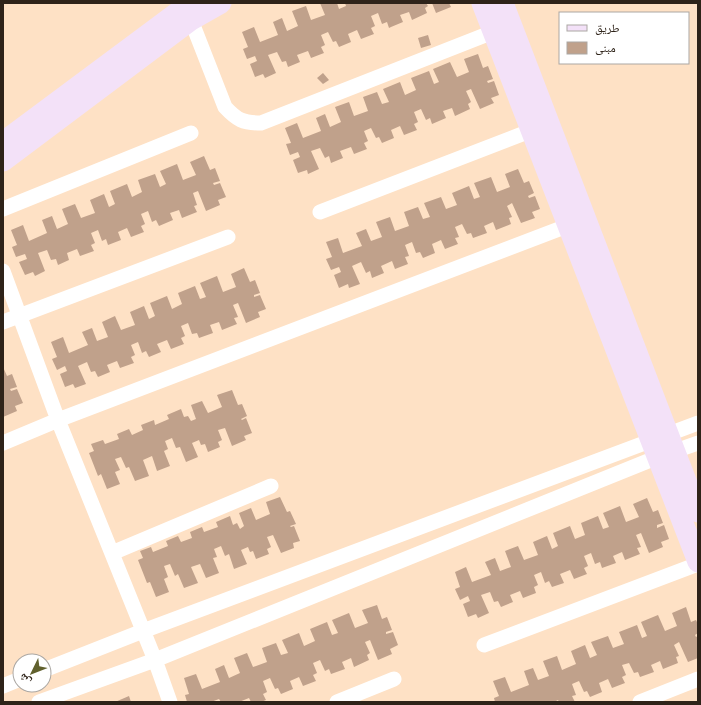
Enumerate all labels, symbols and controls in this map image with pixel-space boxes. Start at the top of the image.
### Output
legend [559,12,689,64]
text: طريق [595,20,620,35]
text: مبنى [595,40,616,55]
north arrow [12,653,52,693]
text: ش [15,670,35,689]

